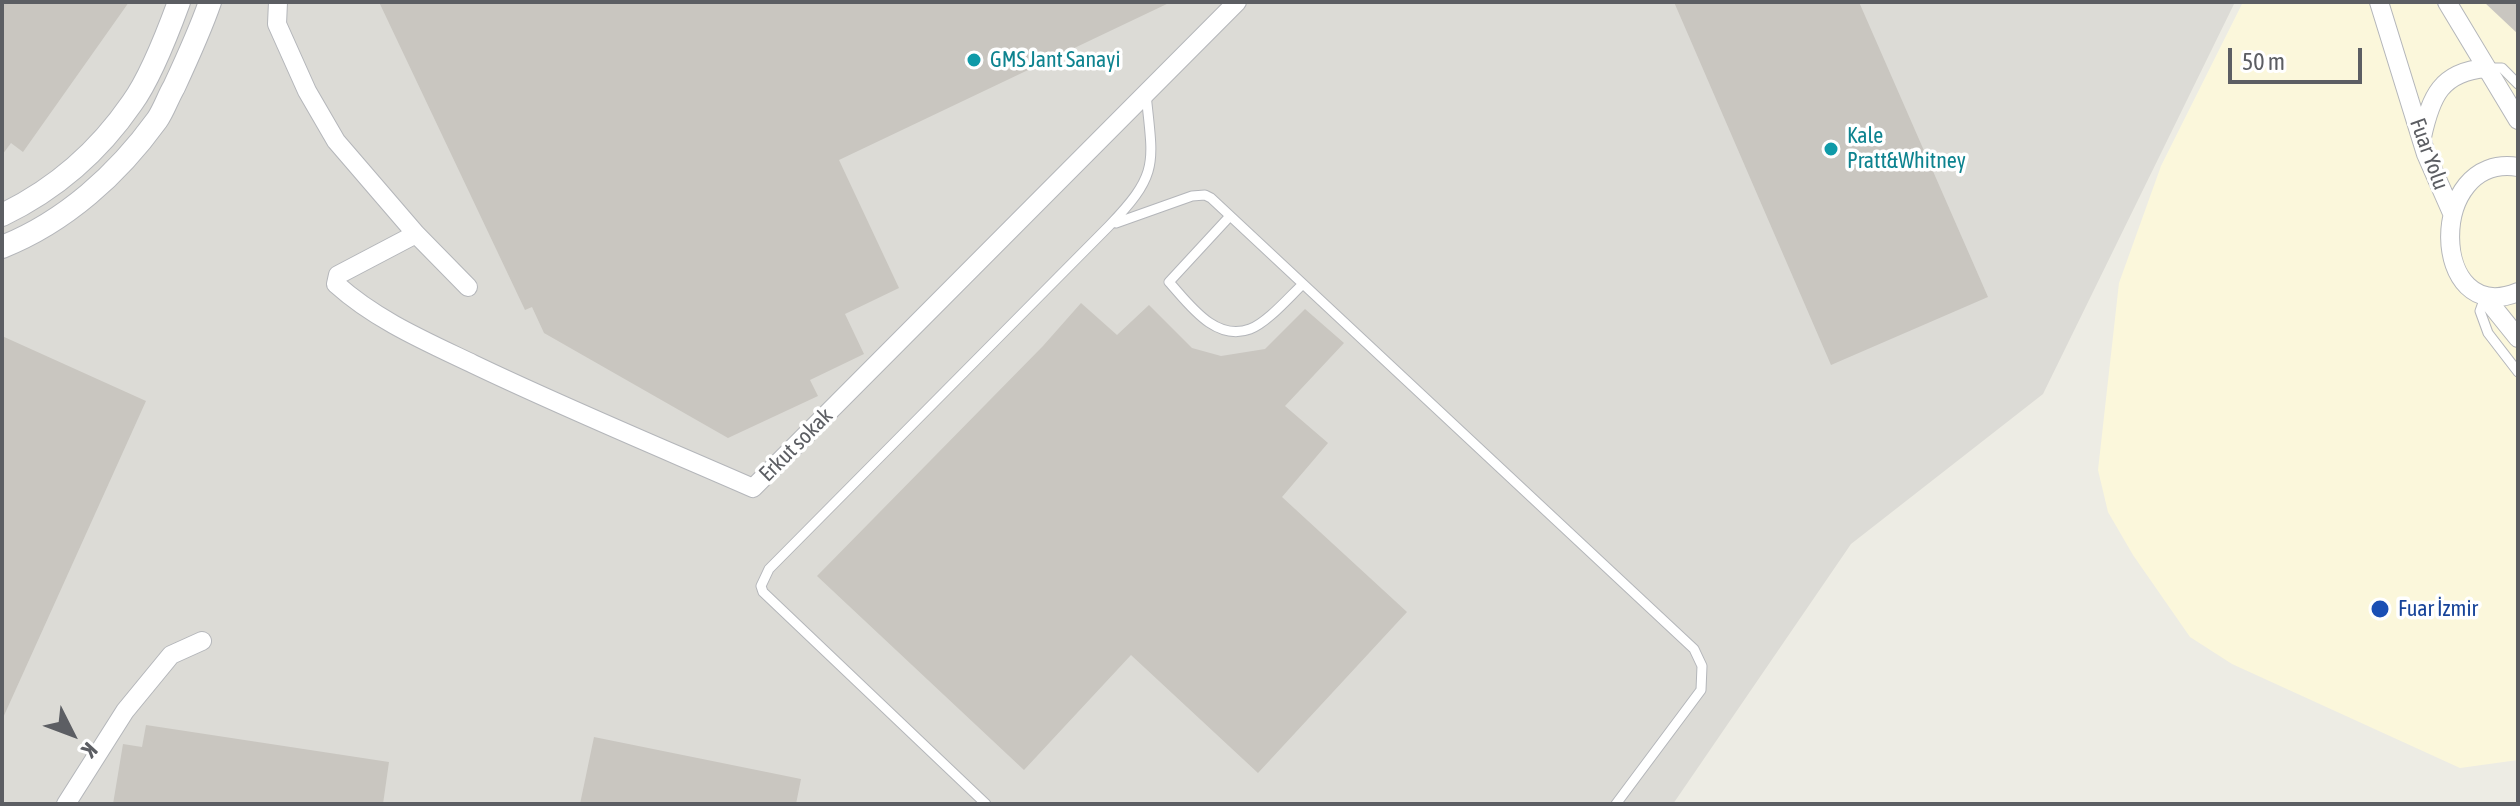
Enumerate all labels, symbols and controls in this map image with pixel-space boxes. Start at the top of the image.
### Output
scale bar [2232,32,2366,82]
place label: GMS Jant Sanayi [990,47,1120,73]
text: 50 m [2242,48,2285,75]
marker: GMS Jant Sanayi [965,51,983,69]
street label: Fuar Yolu [2404,115,2454,193]
place label: Kale Pratt&Whitney [1847,123,1966,174]
marker: Kale Pratt&Whitney [1822,140,1840,158]
street label: Erkut sokak [754,403,838,487]
place label: Fuar İzmir [2398,596,2478,622]
marker: Fuar İzmir [2369,598,2391,620]
north arrow [32,694,112,774]
text: K [77,737,103,763]

